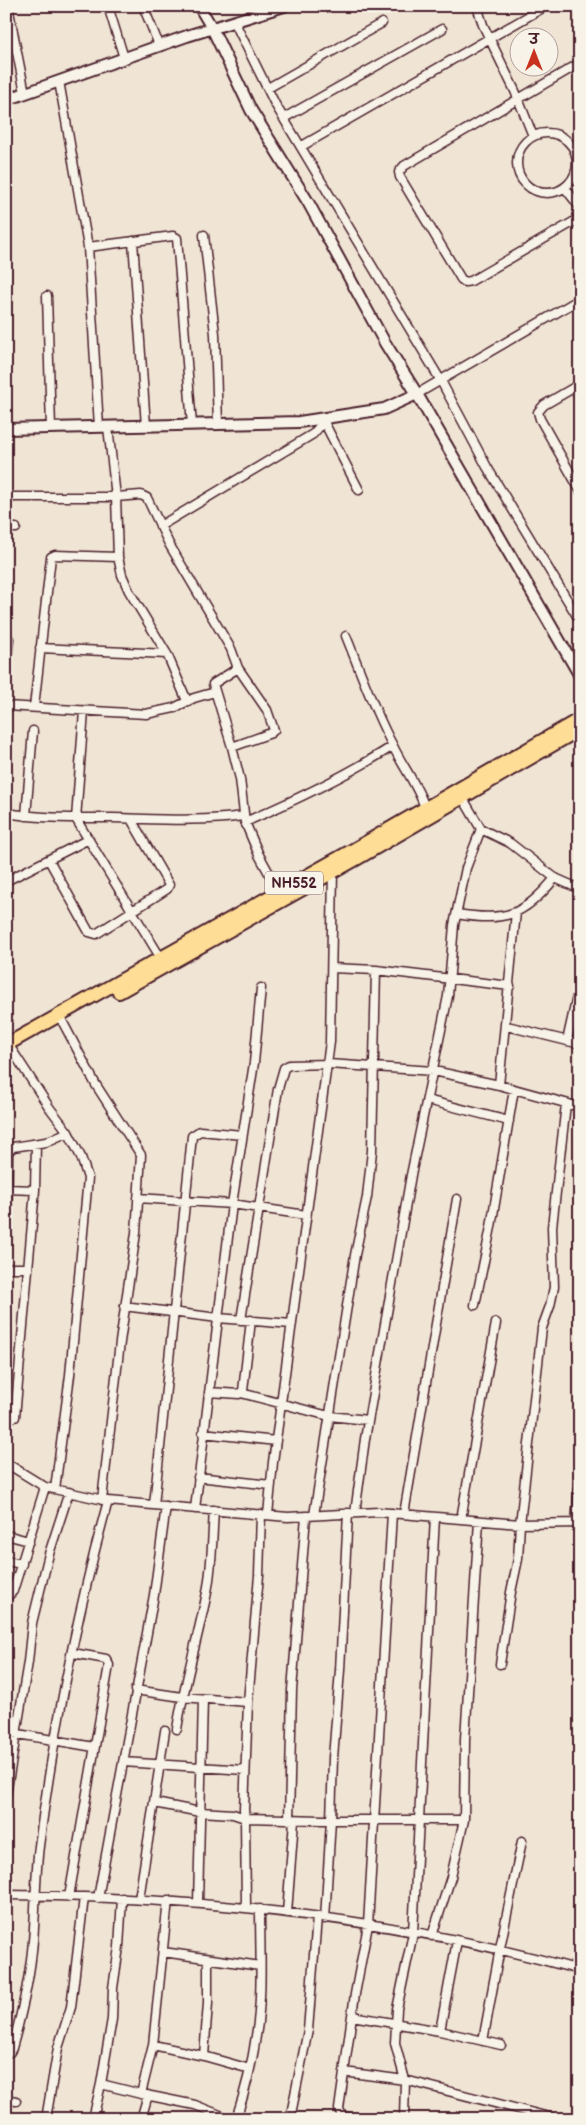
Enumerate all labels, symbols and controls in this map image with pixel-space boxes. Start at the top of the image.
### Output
north arrow [508,28,558,78]
text: उ [527,31,540,48]
road number: NH552 [265,871,323,894]

